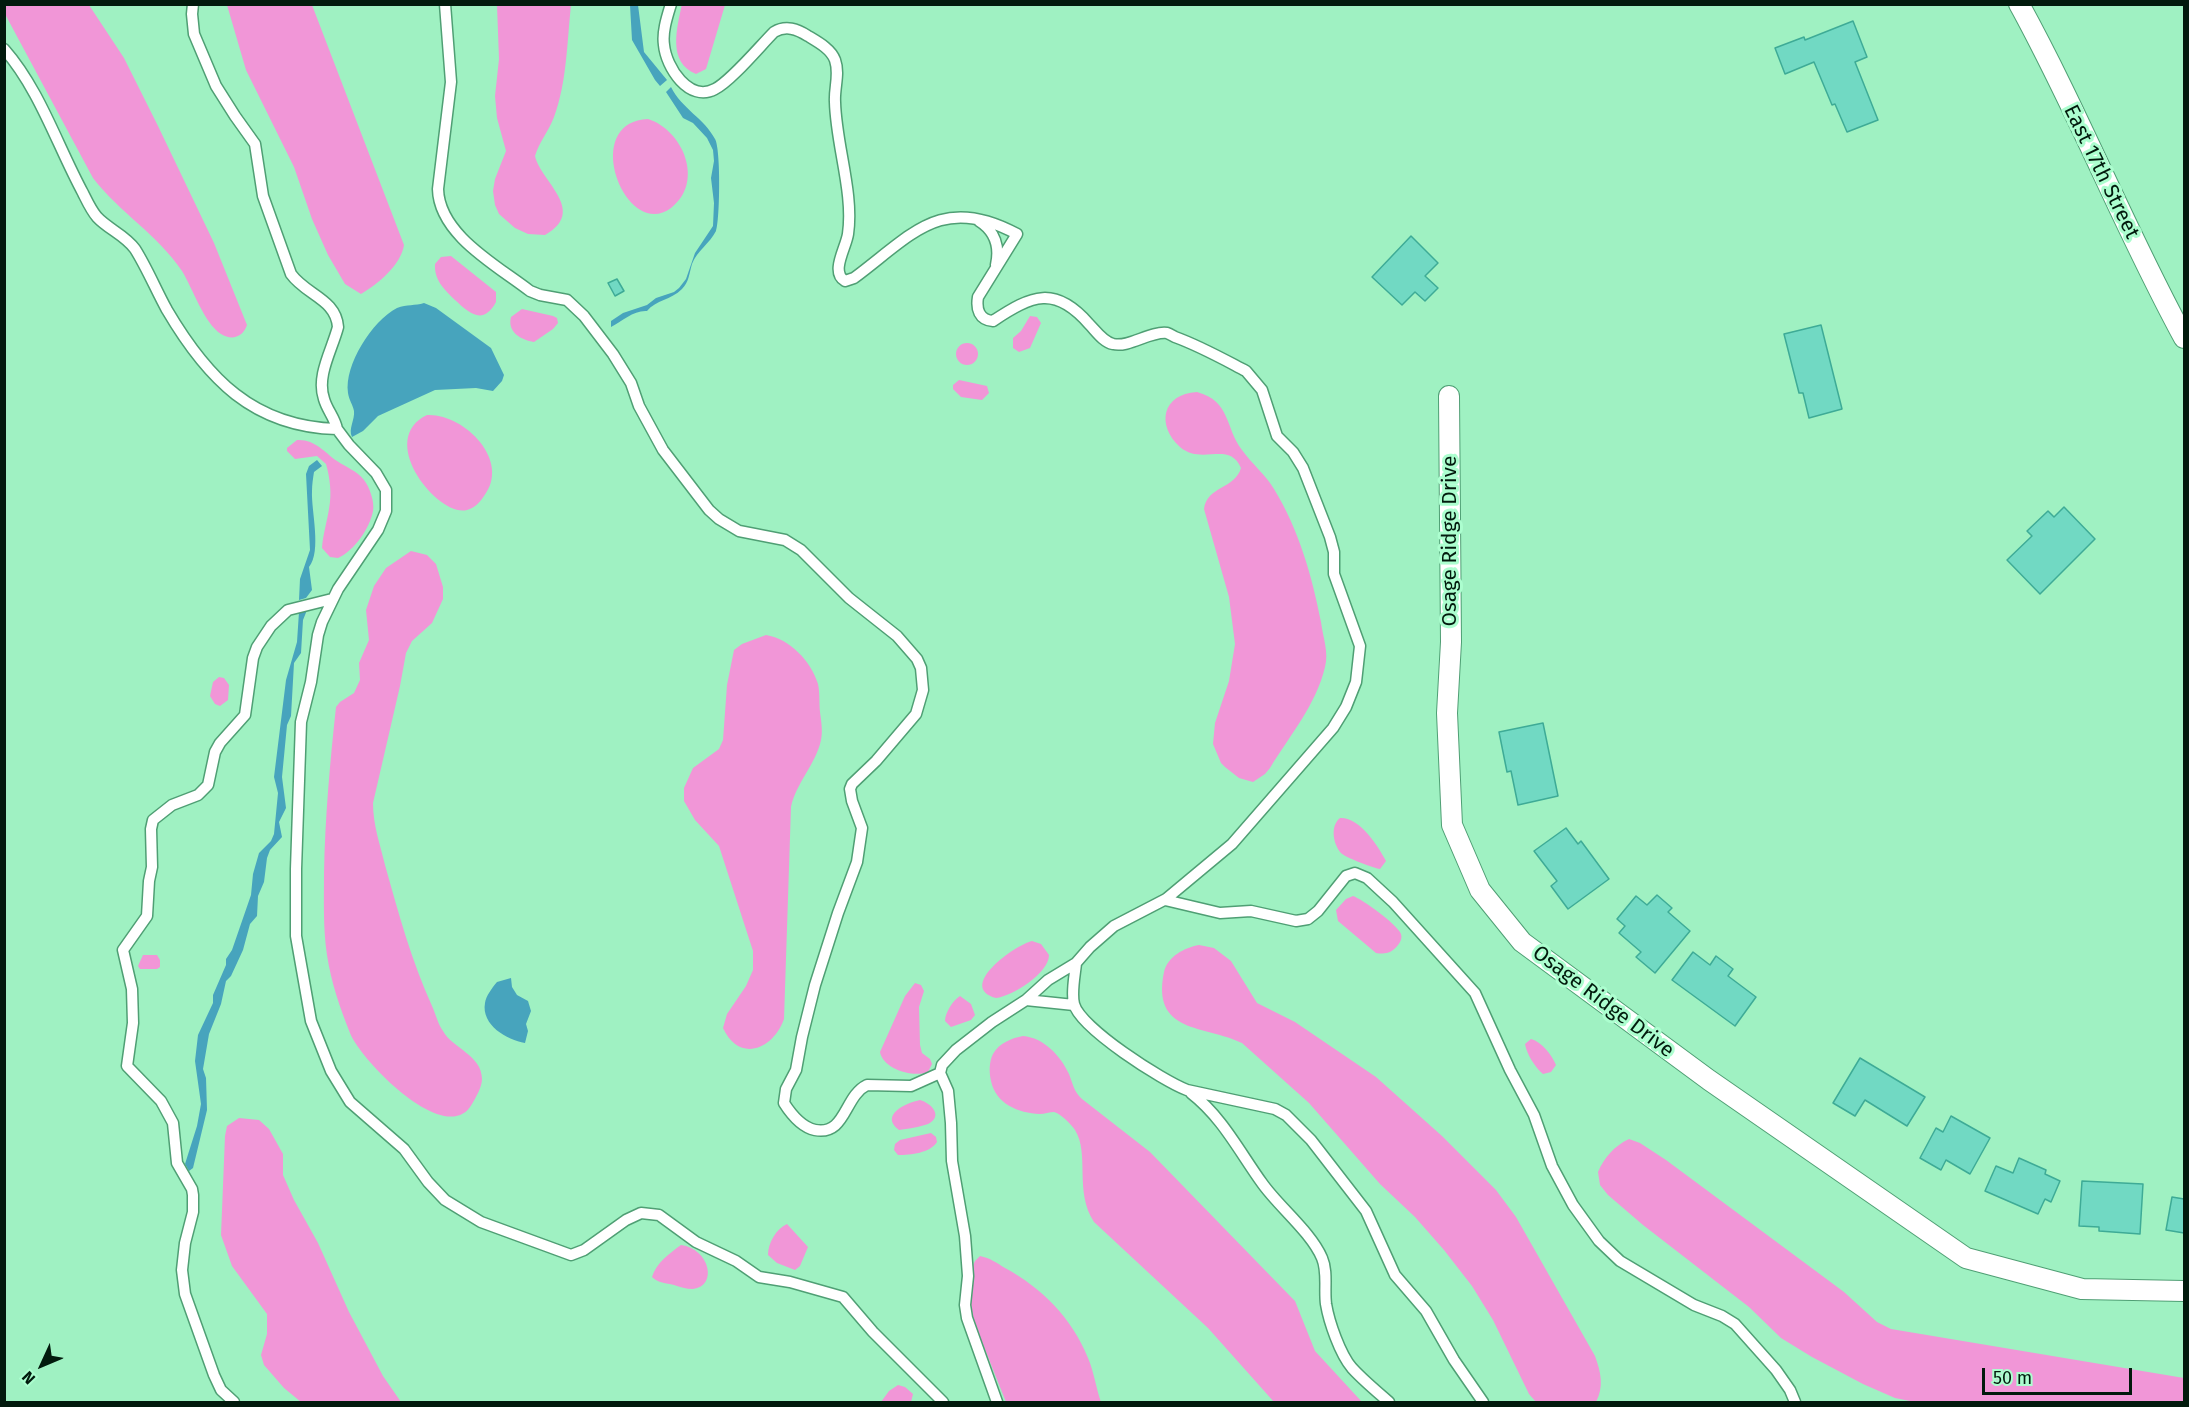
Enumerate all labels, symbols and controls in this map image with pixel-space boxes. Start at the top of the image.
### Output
street label: East 17th Street [2058,101,2144,243]
street label: Osage Ridge Drive [1437,456,1463,626]
street label: Osage Ridge Drive [1527,940,1679,1064]
north arrow [12,1335,72,1395]
scale bar [1985,1356,2135,1394]
text: N [18,1367,39,1388]
text: 50 m [1993,1367,2032,1389]

